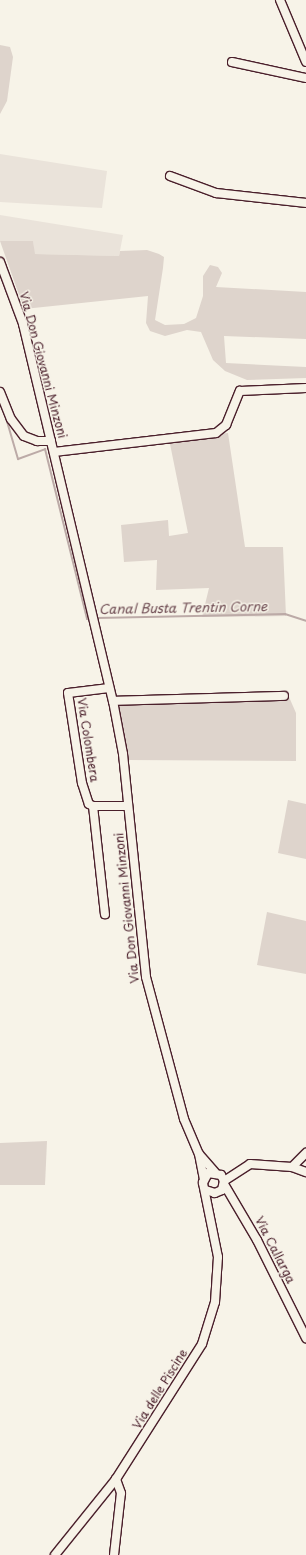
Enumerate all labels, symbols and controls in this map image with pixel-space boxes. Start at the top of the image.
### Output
street label: Via Don Giovanni Minzoni [16,290,70,440]
water label: Canal Busta Trentin Corne [99,599,267,617]
street label: Via Colombera [74,697,102,783]
street label: Via Don Giovanni Minzoni [112,832,142,984]
street label: Via Callarga [252,1214,298,1286]
street label: Via delle Piscine [129,1346,191,1432]

